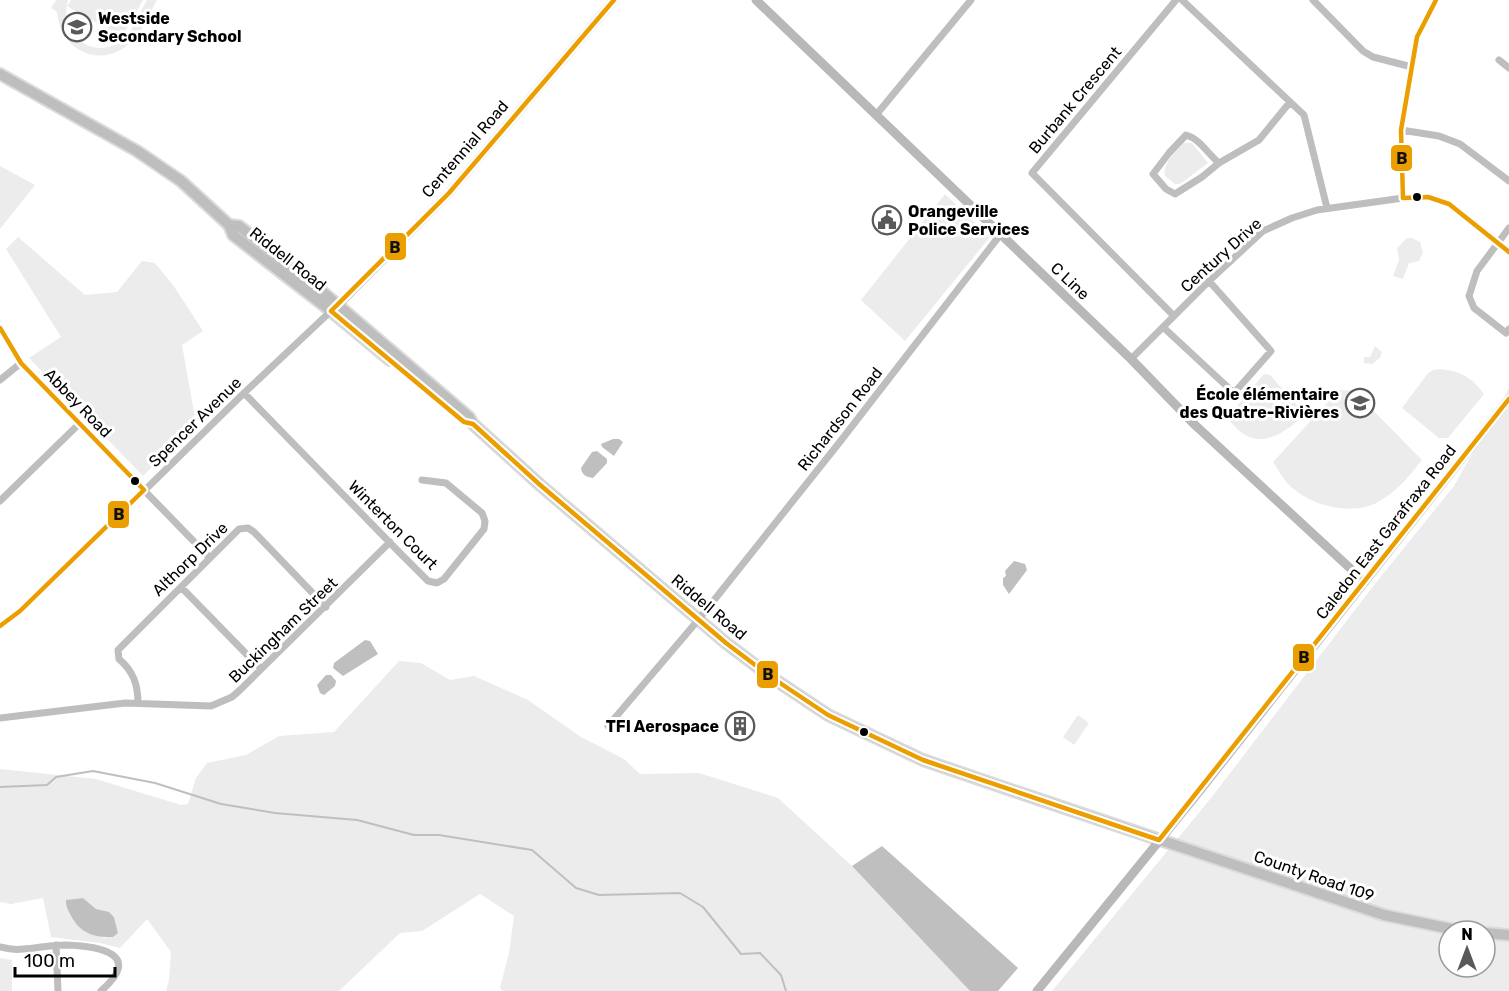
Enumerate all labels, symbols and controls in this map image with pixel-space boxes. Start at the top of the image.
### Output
place label: Westside Secondary School [98,9,242,46]
school or university icon: Westside Secondary School [61,11,93,43]
street label: Burbank Crescent [1025,43,1125,157]
street label: Centennial Road [418,97,512,201]
line badge: B [1390,144,1413,172]
text: B [1396,149,1408,168]
unlabelled marker [1411,191,1423,203]
place label: Orangeville Police Services [908,202,1029,239]
public building icon: Orangeville Police Services [871,204,903,236]
street label: Century Drive [1177,214,1265,296]
street label: Riddell Road [246,223,330,295]
line badge: B [384,232,407,261]
text: B [389,238,401,257]
street label: C Line [1047,258,1093,304]
street label: Richardson Road [794,363,886,475]
street label: Abbey Road [40,365,116,441]
street label: Spencer Avenue [145,373,245,471]
place label: École élémentaire des Quatre-Rivières [1180,384,1339,422]
school or university icon: École élémentaire des Quatre-Rivières [1344,387,1376,419]
street label: Caledon East Garafraxa Road [1312,441,1460,623]
unlabelled marker [129,475,141,487]
street label: Winterton Court [344,476,442,574]
line badge: B [107,500,130,529]
text: B [113,505,125,524]
street label: Althorp Drive [148,518,232,600]
street label: Riddell Road [668,570,750,644]
street label: Buckingham Street [225,573,341,687]
line badge: B [1292,643,1315,672]
text: B [1298,648,1310,667]
line badge: B [756,660,779,689]
text: B [762,665,774,684]
building icon: TFI Aerospace [724,710,756,742]
place label: TFI Aerospace [606,717,719,736]
unlabelled marker [858,726,870,738]
street label: County Road 109 [1251,847,1377,905]
north arrow [1437,919,1497,979]
text: N [1461,925,1473,944]
scale bar [15,940,116,978]
text: 100 m [24,950,75,972]

